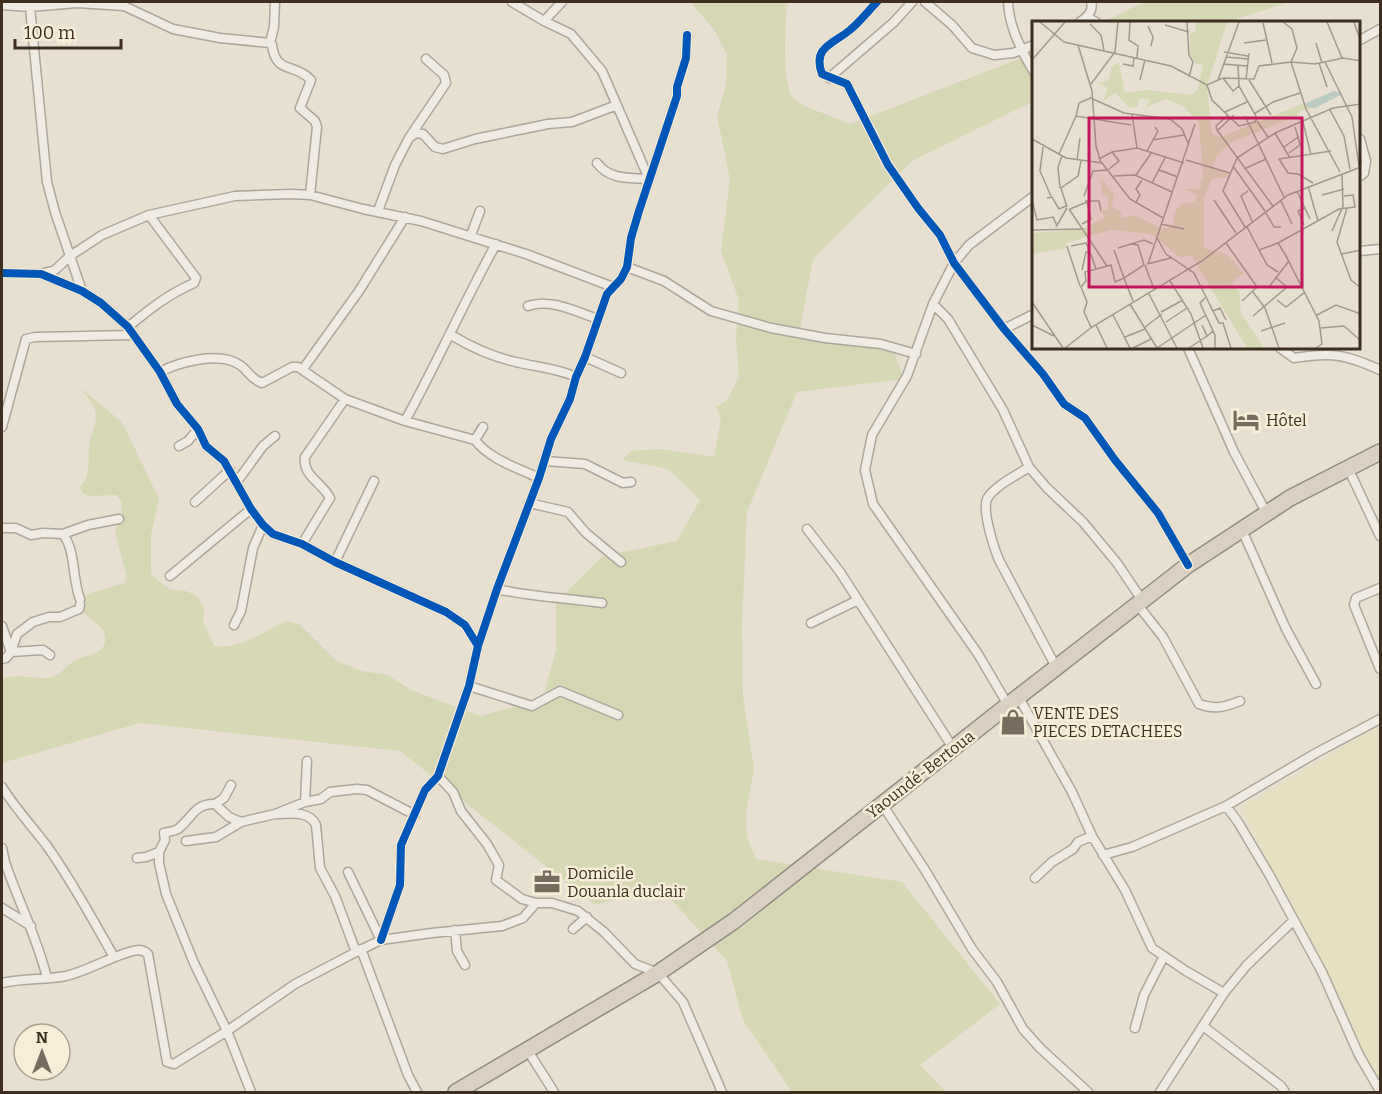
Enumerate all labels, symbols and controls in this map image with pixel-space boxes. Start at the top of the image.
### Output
scale bar [15,12,122,50]
inset map [1032,21,1361,350]
text: 100 m [24,22,75,44]
hotel icon: Hôtel [1231,405,1261,435]
place label: Hôtel [1266,411,1307,430]
place label: VENTE DES PIECES DETACHEES [1033,704,1183,741]
shop icon: VENTE DES PIECES DETACHEES [998,707,1028,737]
street label: Yaoundé-Bertoua [863,726,978,822]
place label: Domicile Douanla duclair [567,864,685,901]
office icon: Domicile Douanla duclair [532,867,562,897]
north arrow [12,1022,72,1082]
text: N [36,1028,48,1047]

